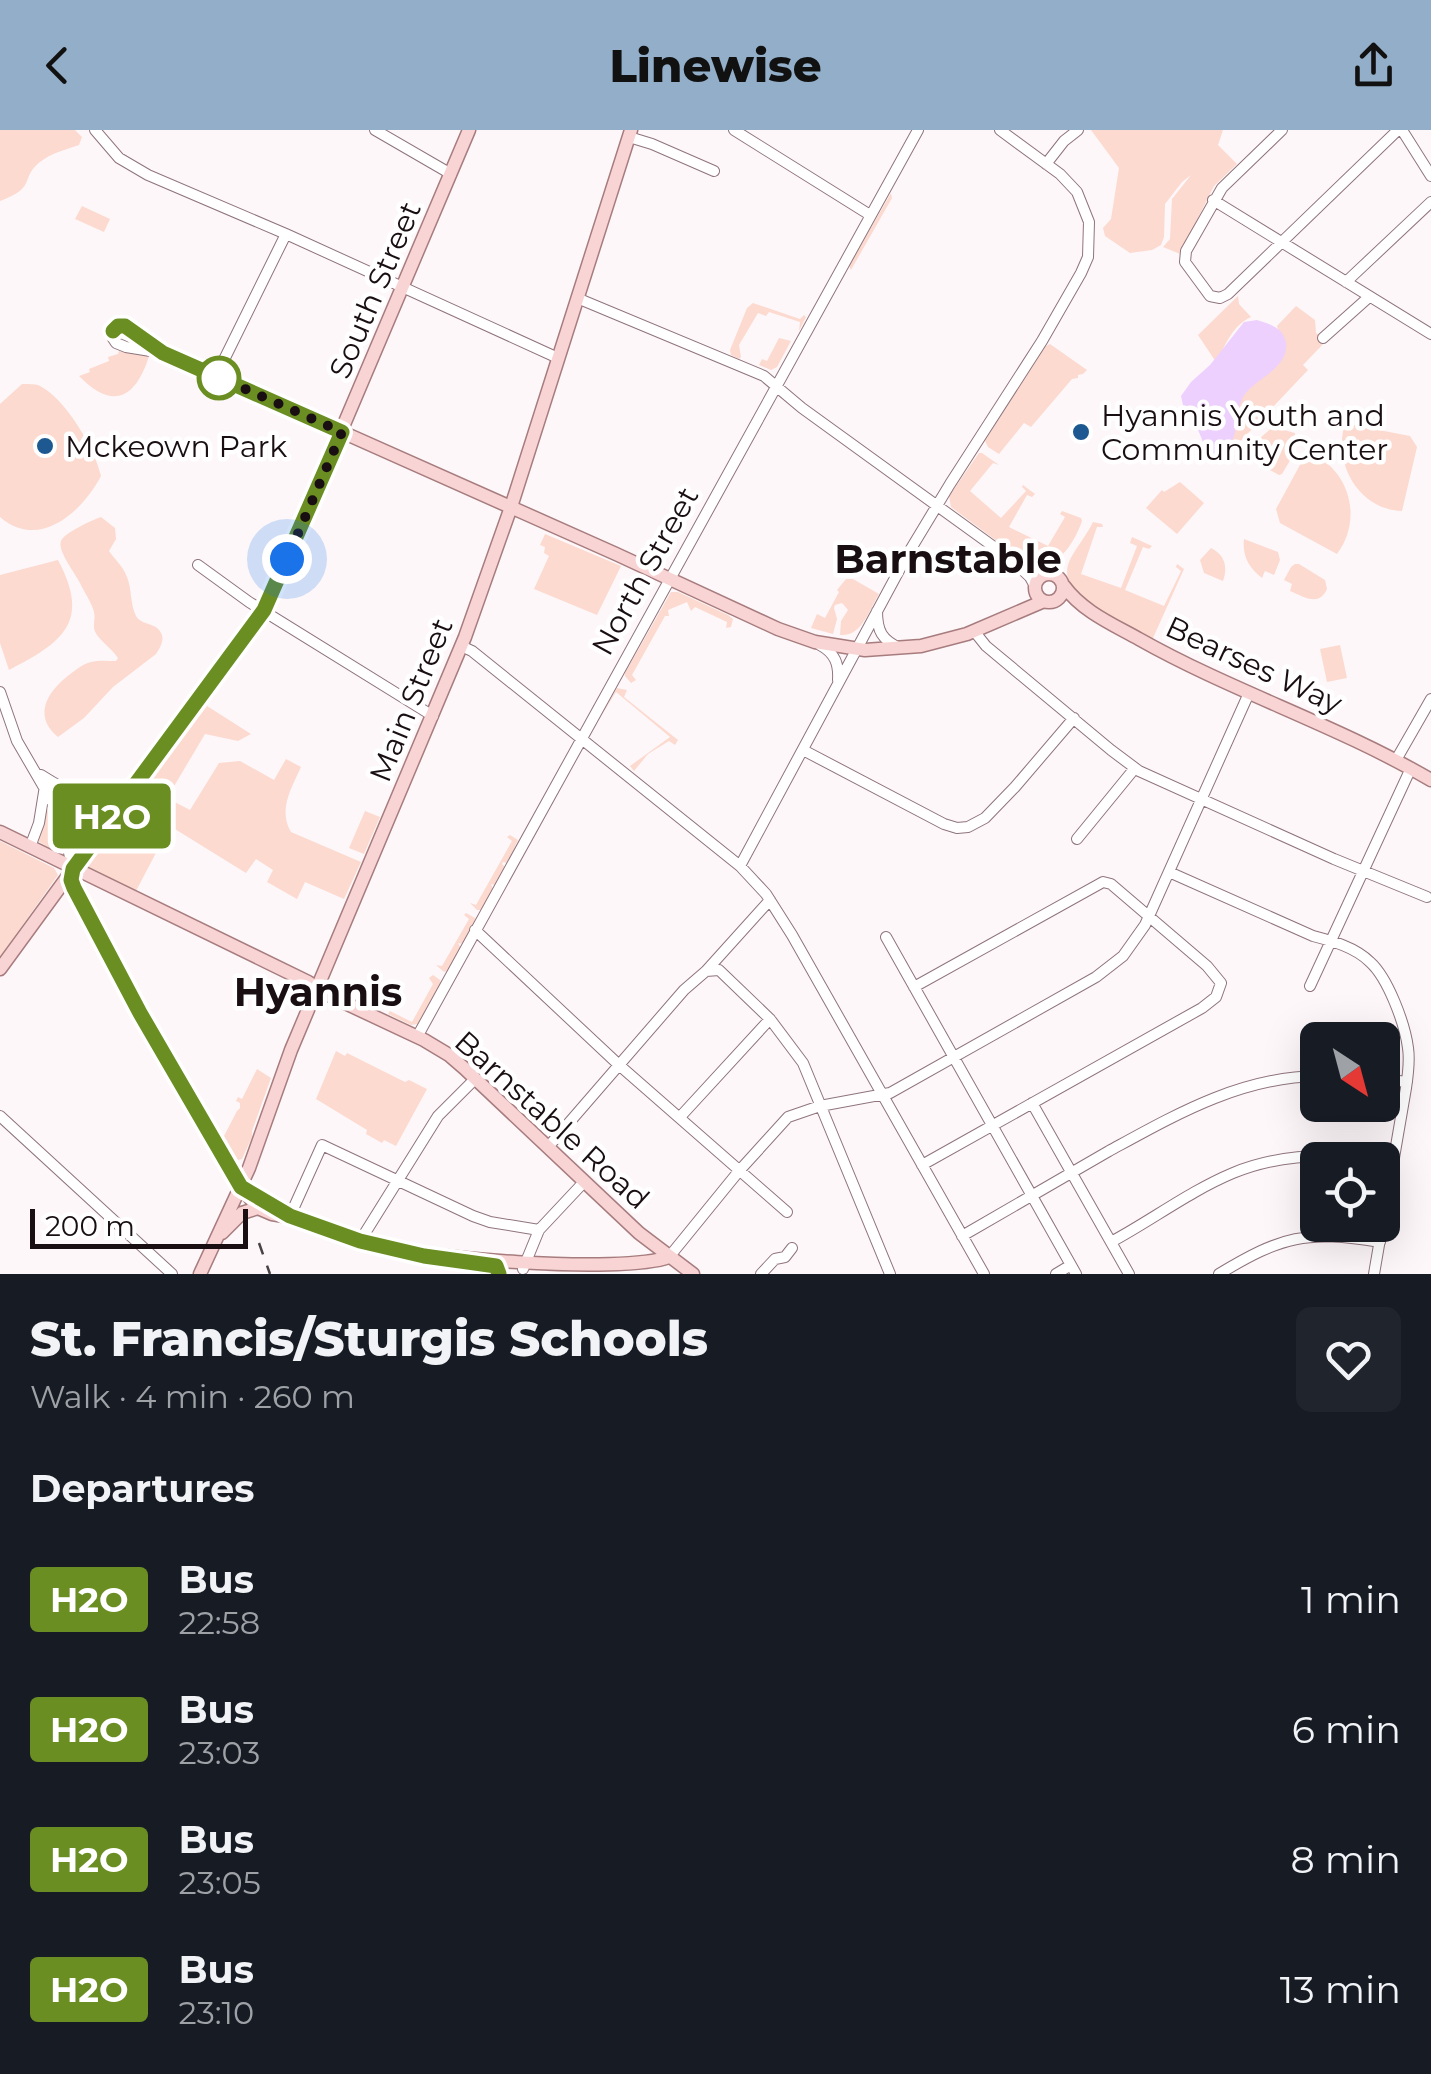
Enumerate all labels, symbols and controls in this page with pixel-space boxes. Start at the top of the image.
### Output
icon: back [30,38,85,93]
text: Linewise [609,38,822,93]
icon: share [1346,38,1401,93]
street label: South Street [321,196,429,384]
unlabelled marker [198,357,240,399]
place label: Hyannis Youth and Community Center [1101,397,1388,468]
marker: Hyannis Youth and Community Center [1070,421,1092,443]
place label: Mckeown Park [65,428,287,465]
marker: Mckeown Park [34,435,56,457]
street label: North Street [584,480,706,662]
your location [262,534,312,584]
district label: Barnstable [834,534,1062,583]
street label: Bearses Way [1160,608,1349,722]
street label: Main Street [361,613,461,787]
line badge: H2O [54,784,170,848]
text: H2O [73,795,151,838]
district label: Hyannis [234,967,402,1016]
north arrow [1300,1022,1400,1122]
map controls [1300,1022,1400,1242]
street label: Barnstable Road [447,1023,657,1217]
button: locate [1300,1142,1400,1242]
scale bar [30,1204,248,1248]
text: 200 m [45,1209,135,1243]
button: heart [1296,1307,1401,1412]
text: St. Francis/Sturgis Schools [30,1310,708,1368]
text: Walk · 4 min · 260 m [30,1377,355,1416]
text: Departures [30,1465,254,1512]
text: Bus [178,1556,254,1603]
text: 1 min [1301,1576,1401,1623]
text: H2O [50,1578,128,1621]
text: 22:58 [178,1603,260,1642]
text: Bus [178,1686,254,1733]
text: 6 min [1292,1706,1401,1753]
text: H2O [50,1708,128,1751]
text: 23:03 [178,1733,260,1772]
text: Bus [178,1816,254,1863]
text: 8 min [1291,1836,1401,1883]
text: H2O [50,1838,128,1881]
text: 23:05 [178,1863,261,1902]
text: Bus [178,1946,254,1993]
text: 13 min [1280,1966,1401,2013]
text: H2O [50,1968,128,2011]
text: 23:10 [178,1993,254,2032]

